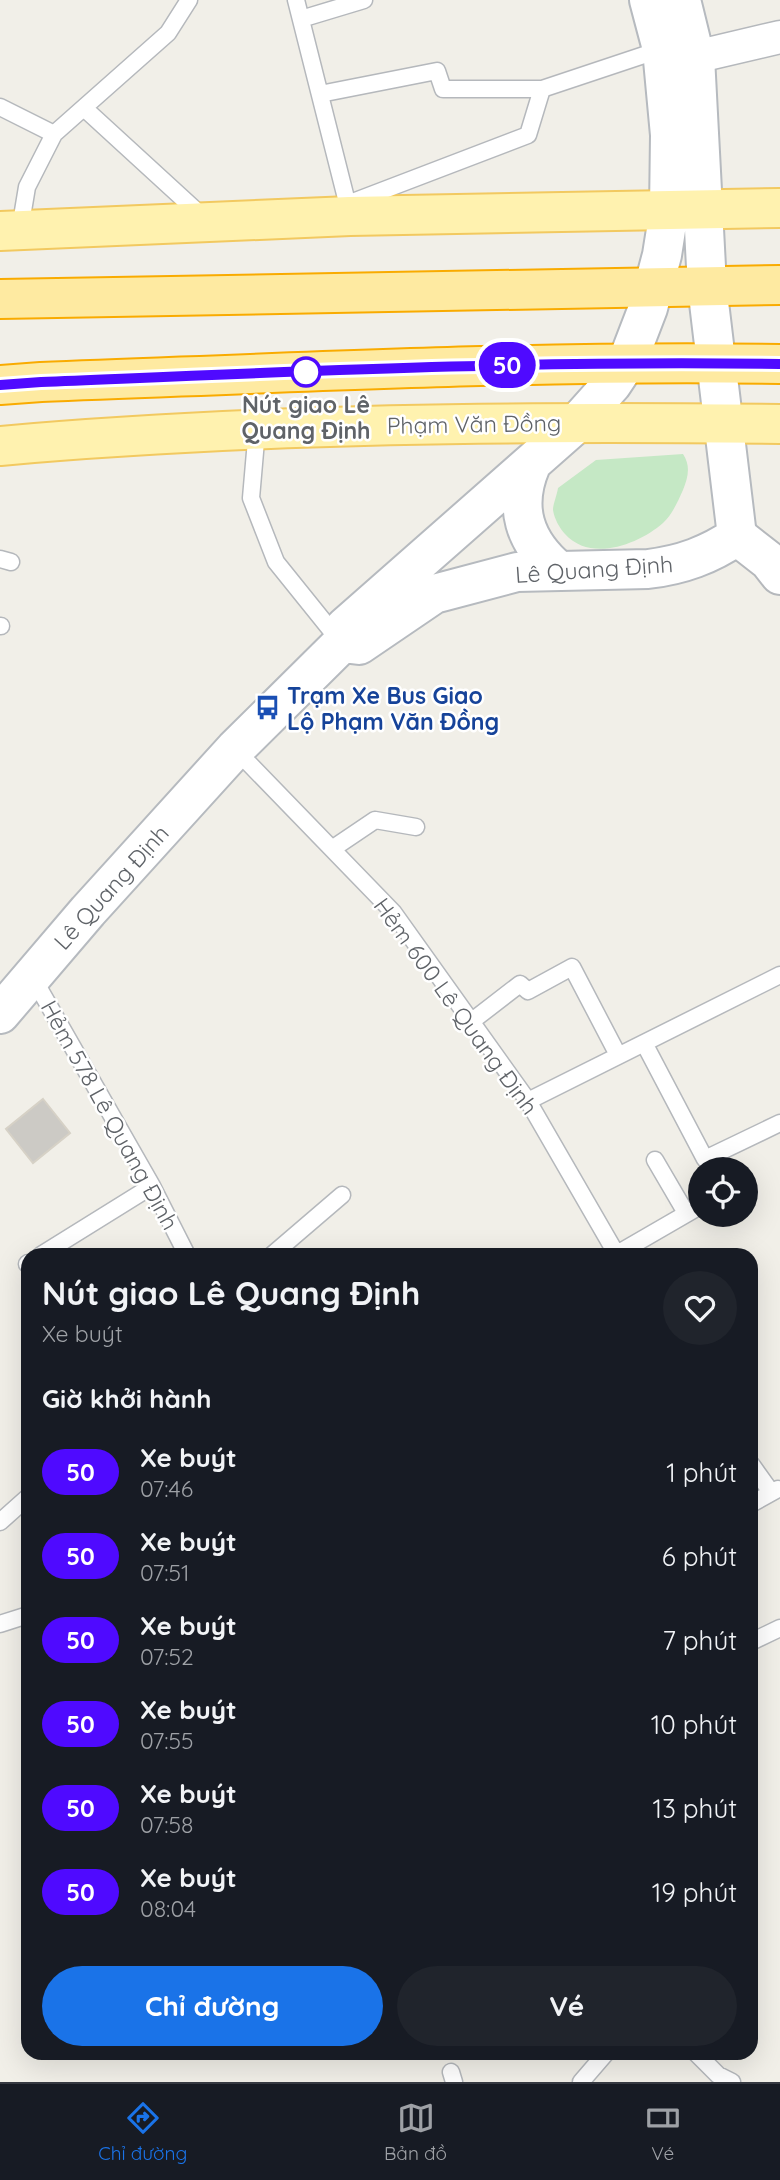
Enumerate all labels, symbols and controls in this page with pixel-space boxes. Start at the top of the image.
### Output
line badge: 50 [476,342,538,388]
text: 50 [493,350,521,380]
marker: Nút giao Lê Quang Định [291,357,321,387]
place label: Nút giao Lê Quang Định [241,390,371,445]
street label: Phạm Văn Đồng [386,408,562,440]
street label: Lê Quang Định [514,549,674,589]
place label: Trạm Xe Bus Giao Lộ Phạm Văn Đồng [287,681,499,736]
bus stop icon: Trạm Xe Bus Giao Lộ Phạm Văn Đồng [253,694,281,722]
street label: Lê Quang Định [47,819,175,955]
street label: Hẻm 600 Lê Quang Định [368,892,544,1120]
street label: Hẻm 578 Lê Quang Định [35,995,185,1235]
map controls [688,1157,758,1227]
button: locate [688,1157,758,1227]
button: heart [663,1271,737,1345]
text: Nút giao Lê Quang Định [42,1272,420,1313]
text: Xe buýt [42,1319,123,1348]
text: Giờ khởi hành [42,1382,212,1415]
text: Xe buýt [140,1441,237,1474]
text: 1 phút [666,1456,737,1489]
text: 50 [66,1457,95,1487]
text: 07:46 [140,1474,193,1503]
text: Xe buýt [140,1525,237,1558]
text: 6 phút [662,1540,737,1573]
text: 50 [66,1541,95,1571]
text: 07:51 [140,1558,190,1587]
text: Xe buýt [140,1609,237,1642]
text: 7 phút [662,1624,737,1657]
text: 50 [66,1625,95,1655]
text: 07:52 [140,1642,194,1671]
text: Xe buýt [140,1693,237,1726]
text: 10 phút [651,1708,737,1741]
text: 50 [66,1709,95,1739]
text: 07:55 [140,1726,194,1755]
text: Xe buýt [140,1777,237,1810]
text: 13 phút [653,1792,737,1825]
text: 50 [66,1793,95,1823]
text: 07:58 [140,1810,193,1839]
text: Xe buýt [140,1861,237,1894]
text: 19 phút [652,1876,737,1909]
text: 50 [66,1877,95,1907]
text: 08:04 [140,1894,196,1923]
button: Chỉ đường [42,1966,383,2046]
button: Vé [397,1966,737,2046]
tab: Chỉ đường [98,2099,187,2165]
tab: Bản đồ [384,2099,447,2165]
tab: Vé [644,2099,682,2165]

